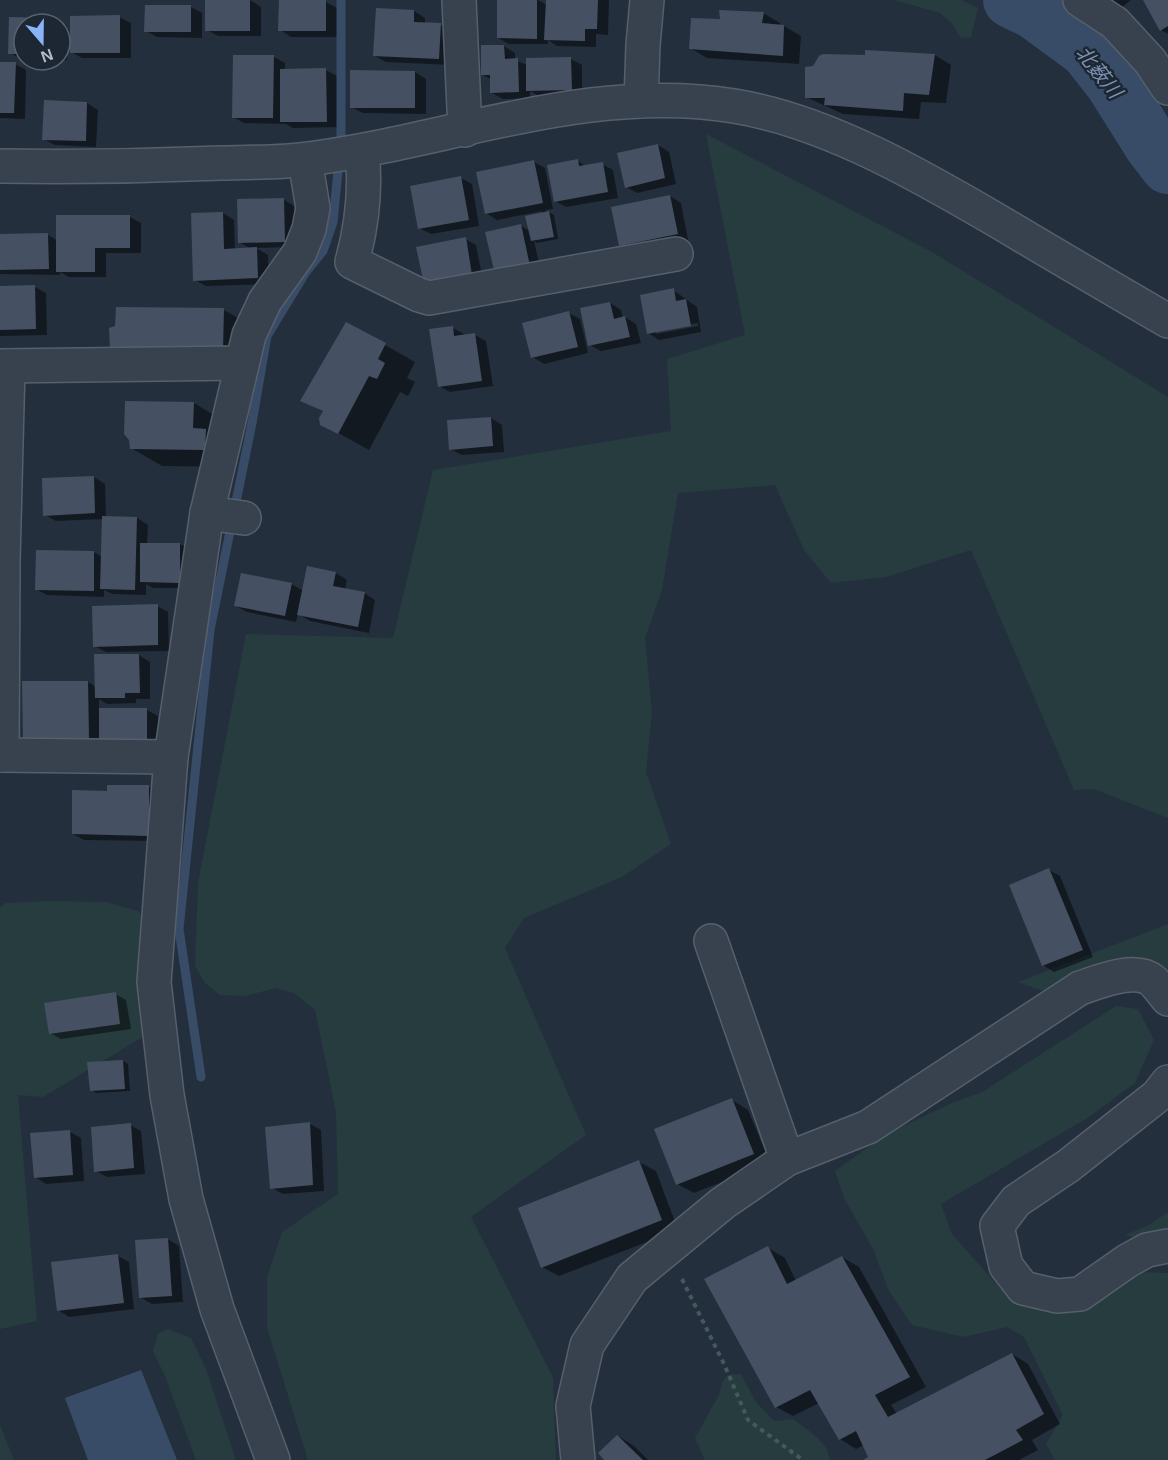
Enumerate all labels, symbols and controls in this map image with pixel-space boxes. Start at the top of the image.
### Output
north arrow [12,12,72,72]
water label: 北薮川 [1072,42,1128,104]
text: N [39,46,55,66]

